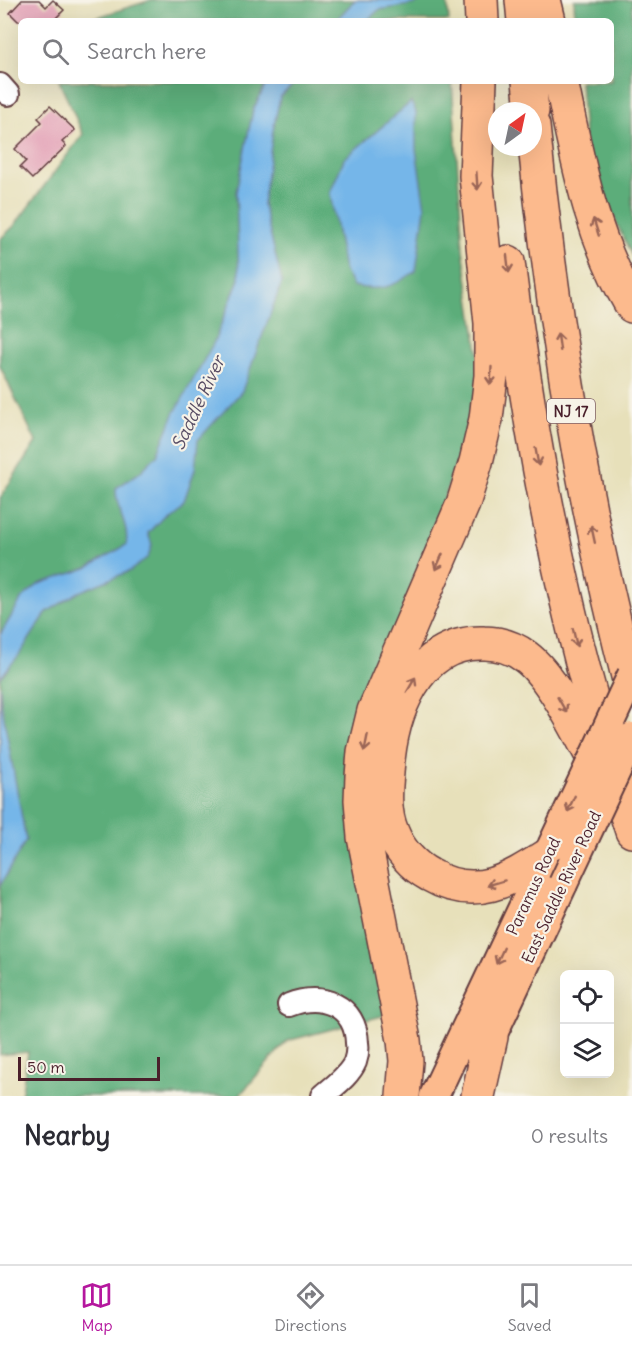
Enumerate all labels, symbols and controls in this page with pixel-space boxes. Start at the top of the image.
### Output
search box [18,18,614,84]
icon: search [39,35,72,68]
text: Search here [87,37,206,65]
north arrow [488,102,542,156]
one-way arrow [472,171,483,191]
one-way arrow [589,219,600,237]
one-way arrow [503,254,514,274]
one-way arrow [554,332,565,352]
water label: Saddle River [166,350,231,453]
one-way arrow [485,365,496,385]
road number: NJ 17 [547,399,595,423]
one-way arrow [532,447,543,467]
one-way arrow [587,524,599,543]
one-way arrow [433,553,445,571]
one-way arrow [569,628,581,647]
one-way arrow [405,677,417,694]
one-way arrow [557,696,569,713]
one-way arrow [360,732,371,752]
one-way arrow [565,795,577,813]
street label: East Saddle River Road [517,808,605,966]
street label: Paramus Road [502,834,564,938]
one-way arrow [487,878,506,889]
one-way arrow [493,947,505,965]
map controls [560,970,614,1078]
button: locate [560,970,614,1024]
button: layers [560,1024,614,1078]
scale bar [18,1054,160,1082]
text: 50 m [27,1057,65,1077]
text: Nearby [24,1119,110,1152]
text: 0 results [531,1123,608,1148]
tab: Map [80,1279,113,1335]
tab: Directions [274,1279,347,1335]
tab: Saved [508,1279,552,1335]

